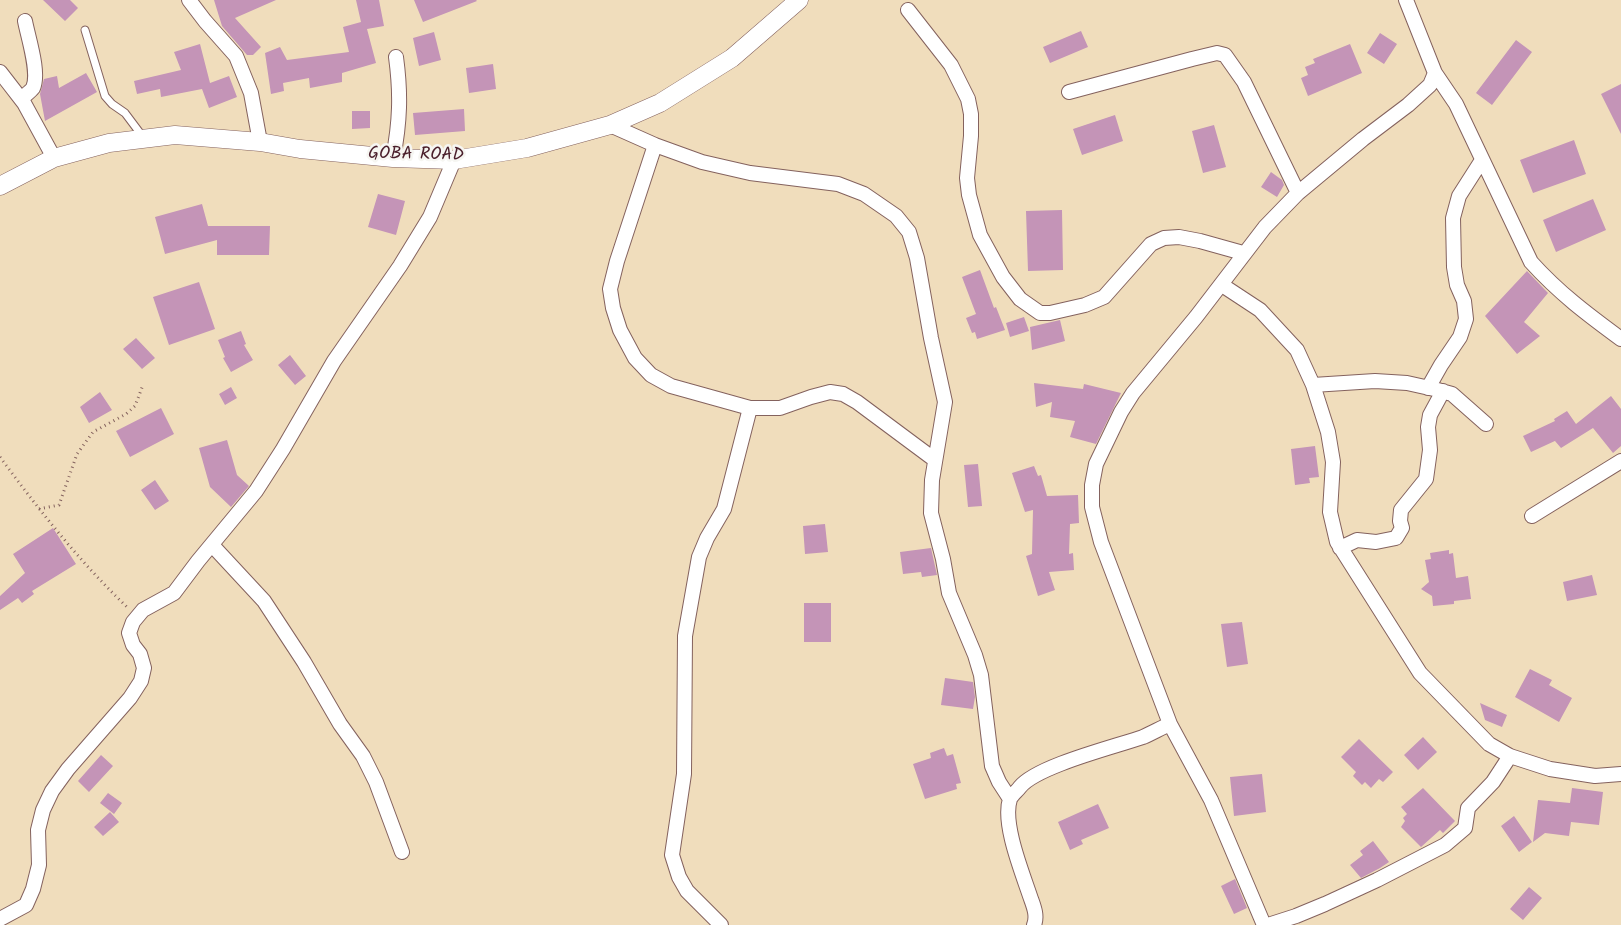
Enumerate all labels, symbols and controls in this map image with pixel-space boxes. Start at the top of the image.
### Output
street label: GOBA ROAD [368,144,464,168]

